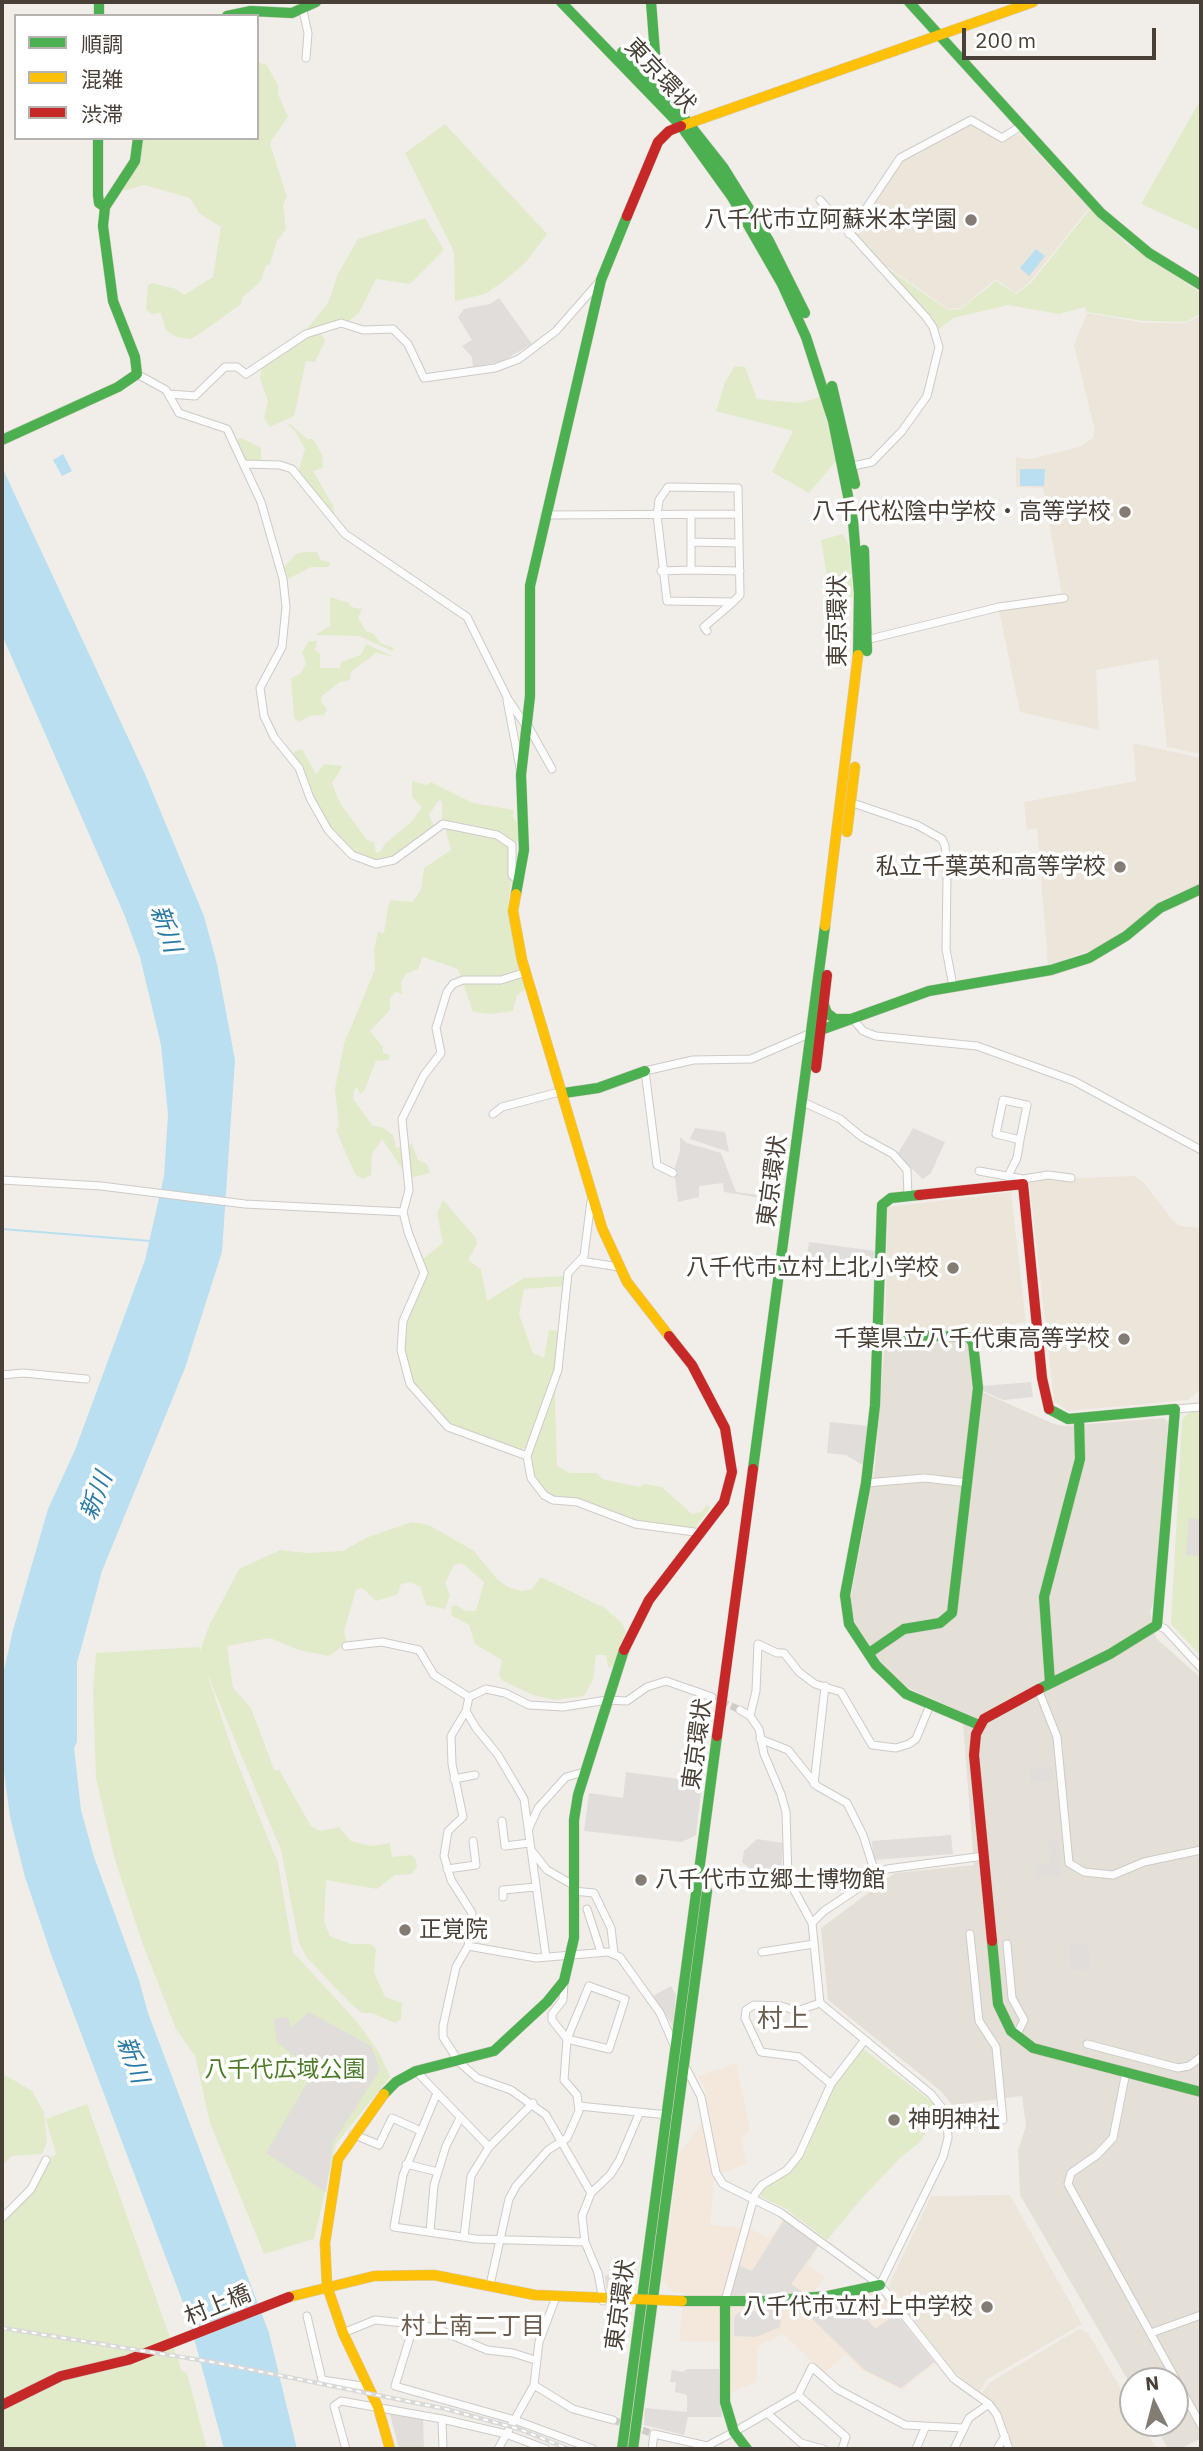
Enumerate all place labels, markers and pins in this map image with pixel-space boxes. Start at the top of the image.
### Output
place label: 八千代市立阿蘇米本学園 [704,206,957,234]
marker: 八千代市立阿蘇米本学園 [963,212,979,228]
place label: 八千代松陰中学校・高等学校 [812,498,1111,526]
marker: 八千代松陰中学校・高等学校 [1117,504,1133,520]
place label: 私立千葉英和高等学校 [876,853,1106,881]
marker: 私立千葉英和高等学校 [1112,859,1128,875]
place label: 八千代市立村上北小学校 [686,1254,939,1282]
marker: 八千代市立村上北小学校 [945,1260,961,1276]
place label: 千葉県立八千代東高等学校 [834,1325,1110,1353]
marker: 千葉県立八千代東高等学校 [1116,1331,1132,1347]
place label: 八千代市立郷土博物館 [655,1866,885,1894]
marker: 八千代市立郷土博物館 [633,1872,649,1888]
place label: 正覚院 [419,1916,488,1944]
marker: 正覚院 [397,1922,413,1938]
place label: 神明神社 [908,2106,1000,2134]
marker: 神明神社 [886,2112,902,2128]
place label: 八千代市立村上中学校 [743,2293,973,2321]
marker: 八千代市立村上中学校 [979,2299,995,2315]

